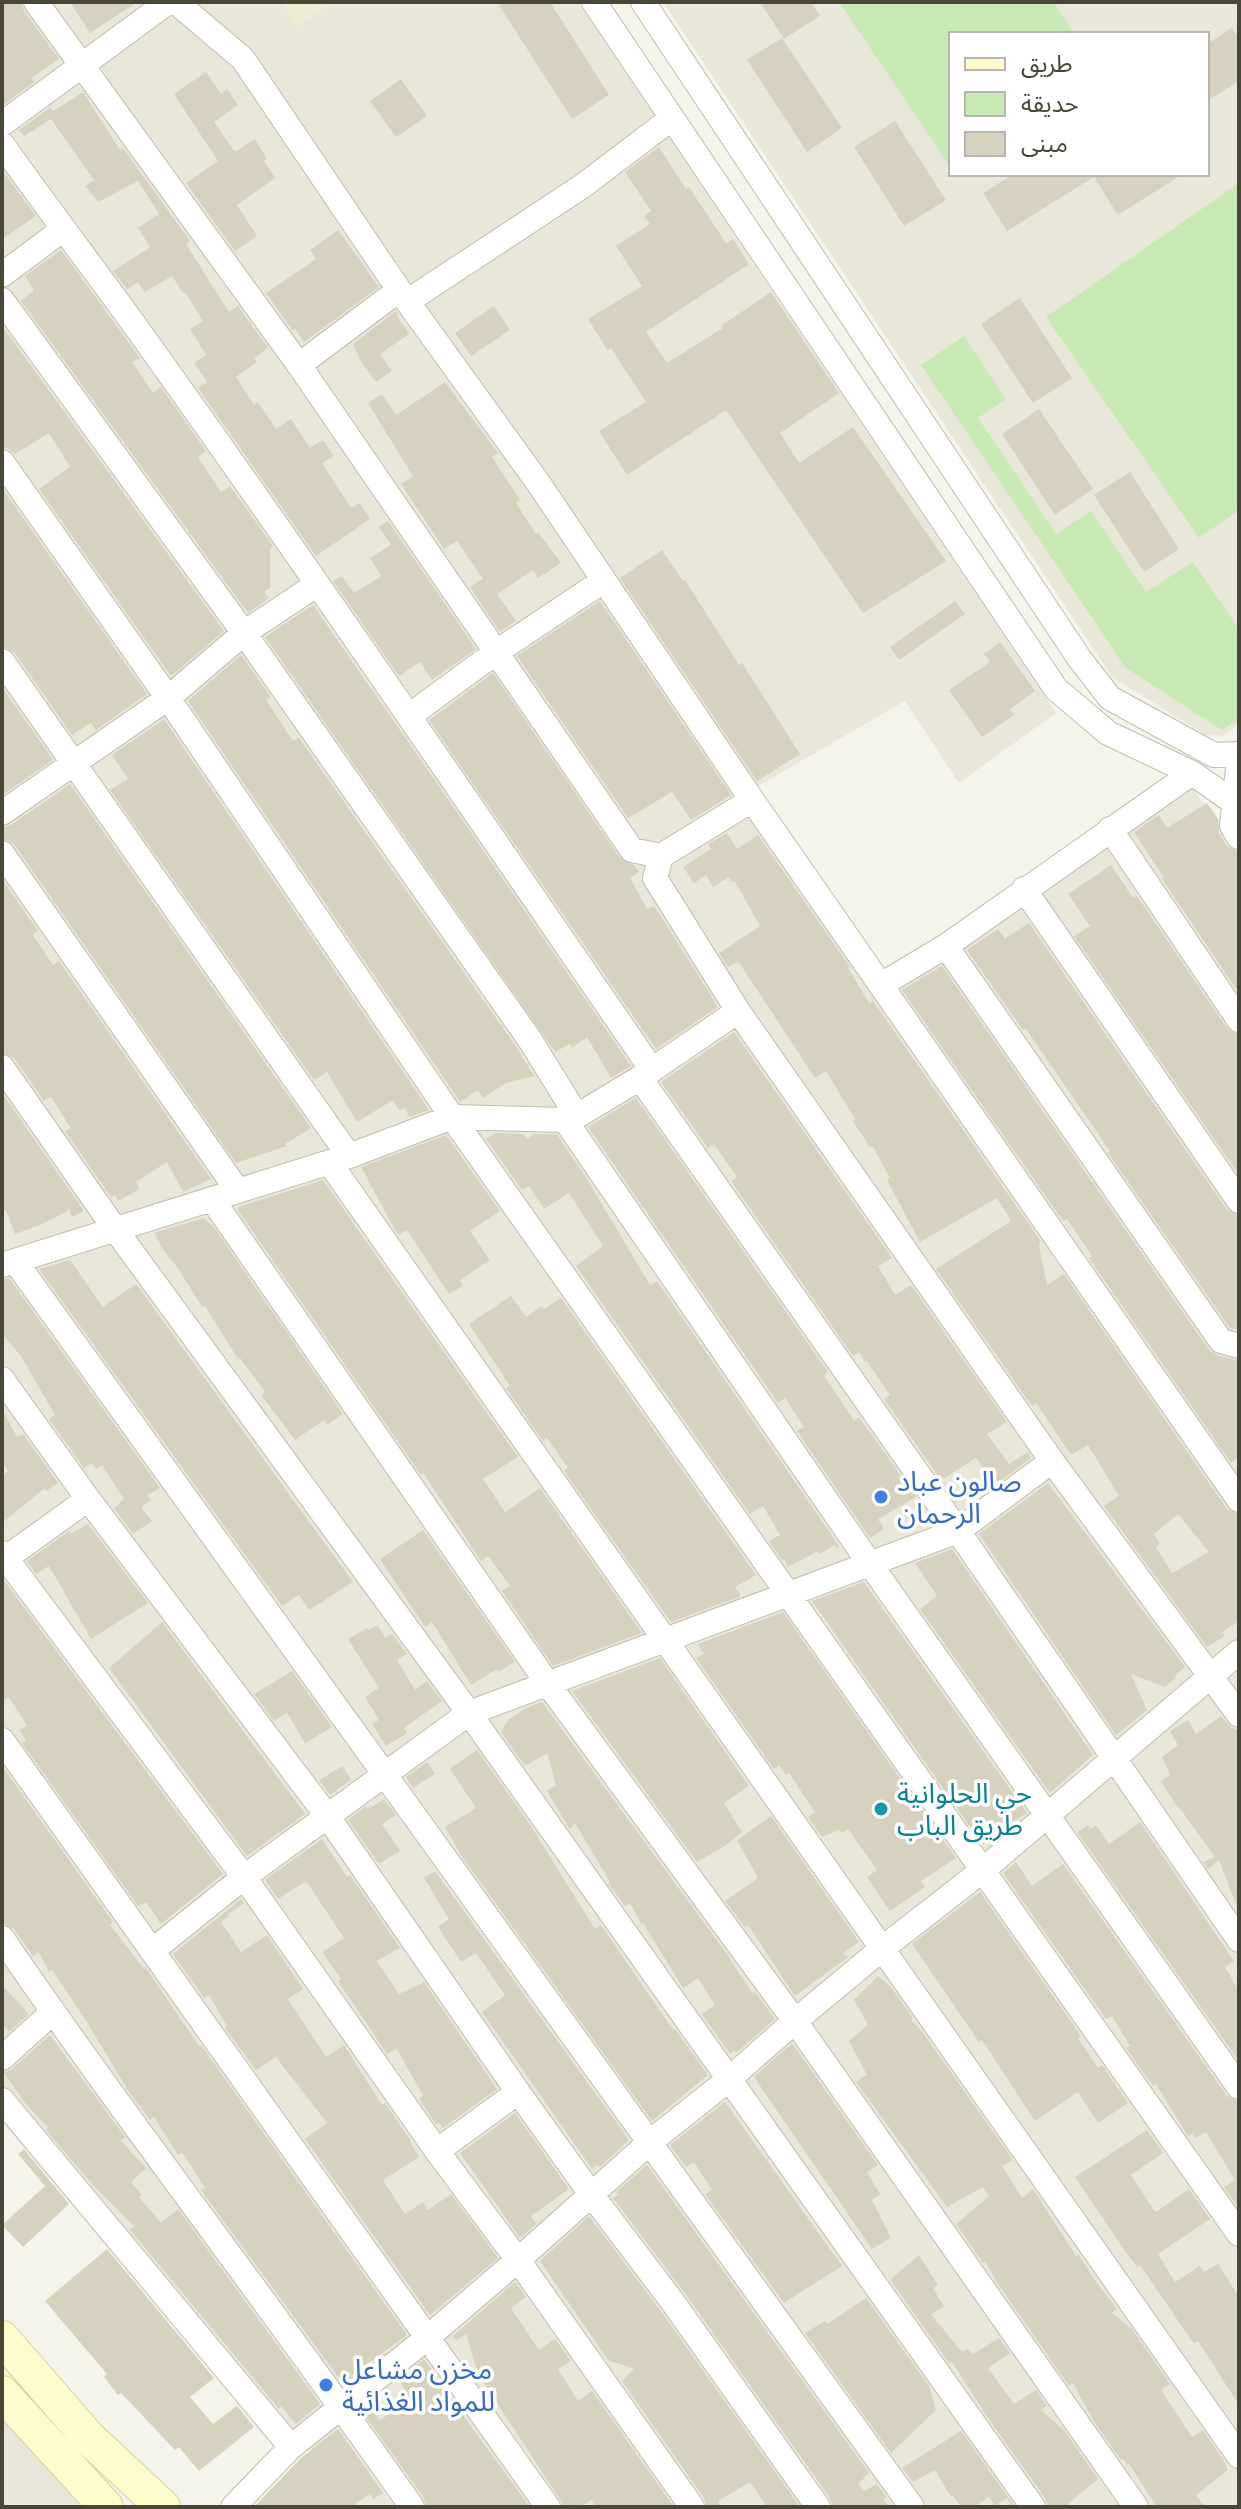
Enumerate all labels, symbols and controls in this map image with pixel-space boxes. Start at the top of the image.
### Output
legend [949,32,1209,176]
text: طريق [1021,49,1073,79]
text: حديقة [1021,89,1079,118]
text: مبنى [1021,129,1068,158]
place label: صالون عباد الرحمان [897,1464,1022,1530]
marker: صالون عباد الرحمان [872,1488,890,1506]
place label: حي الحلوانية طريق الباب [897,1776,1032,1843]
marker: حي الحلوانية طريق الباب [872,1800,890,1818]
place label: مخزن مشاعل للمواد الغذائية [342,2352,495,2418]
marker: مخزن مشاعل للمواد الغذائية [317,2376,335,2394]

